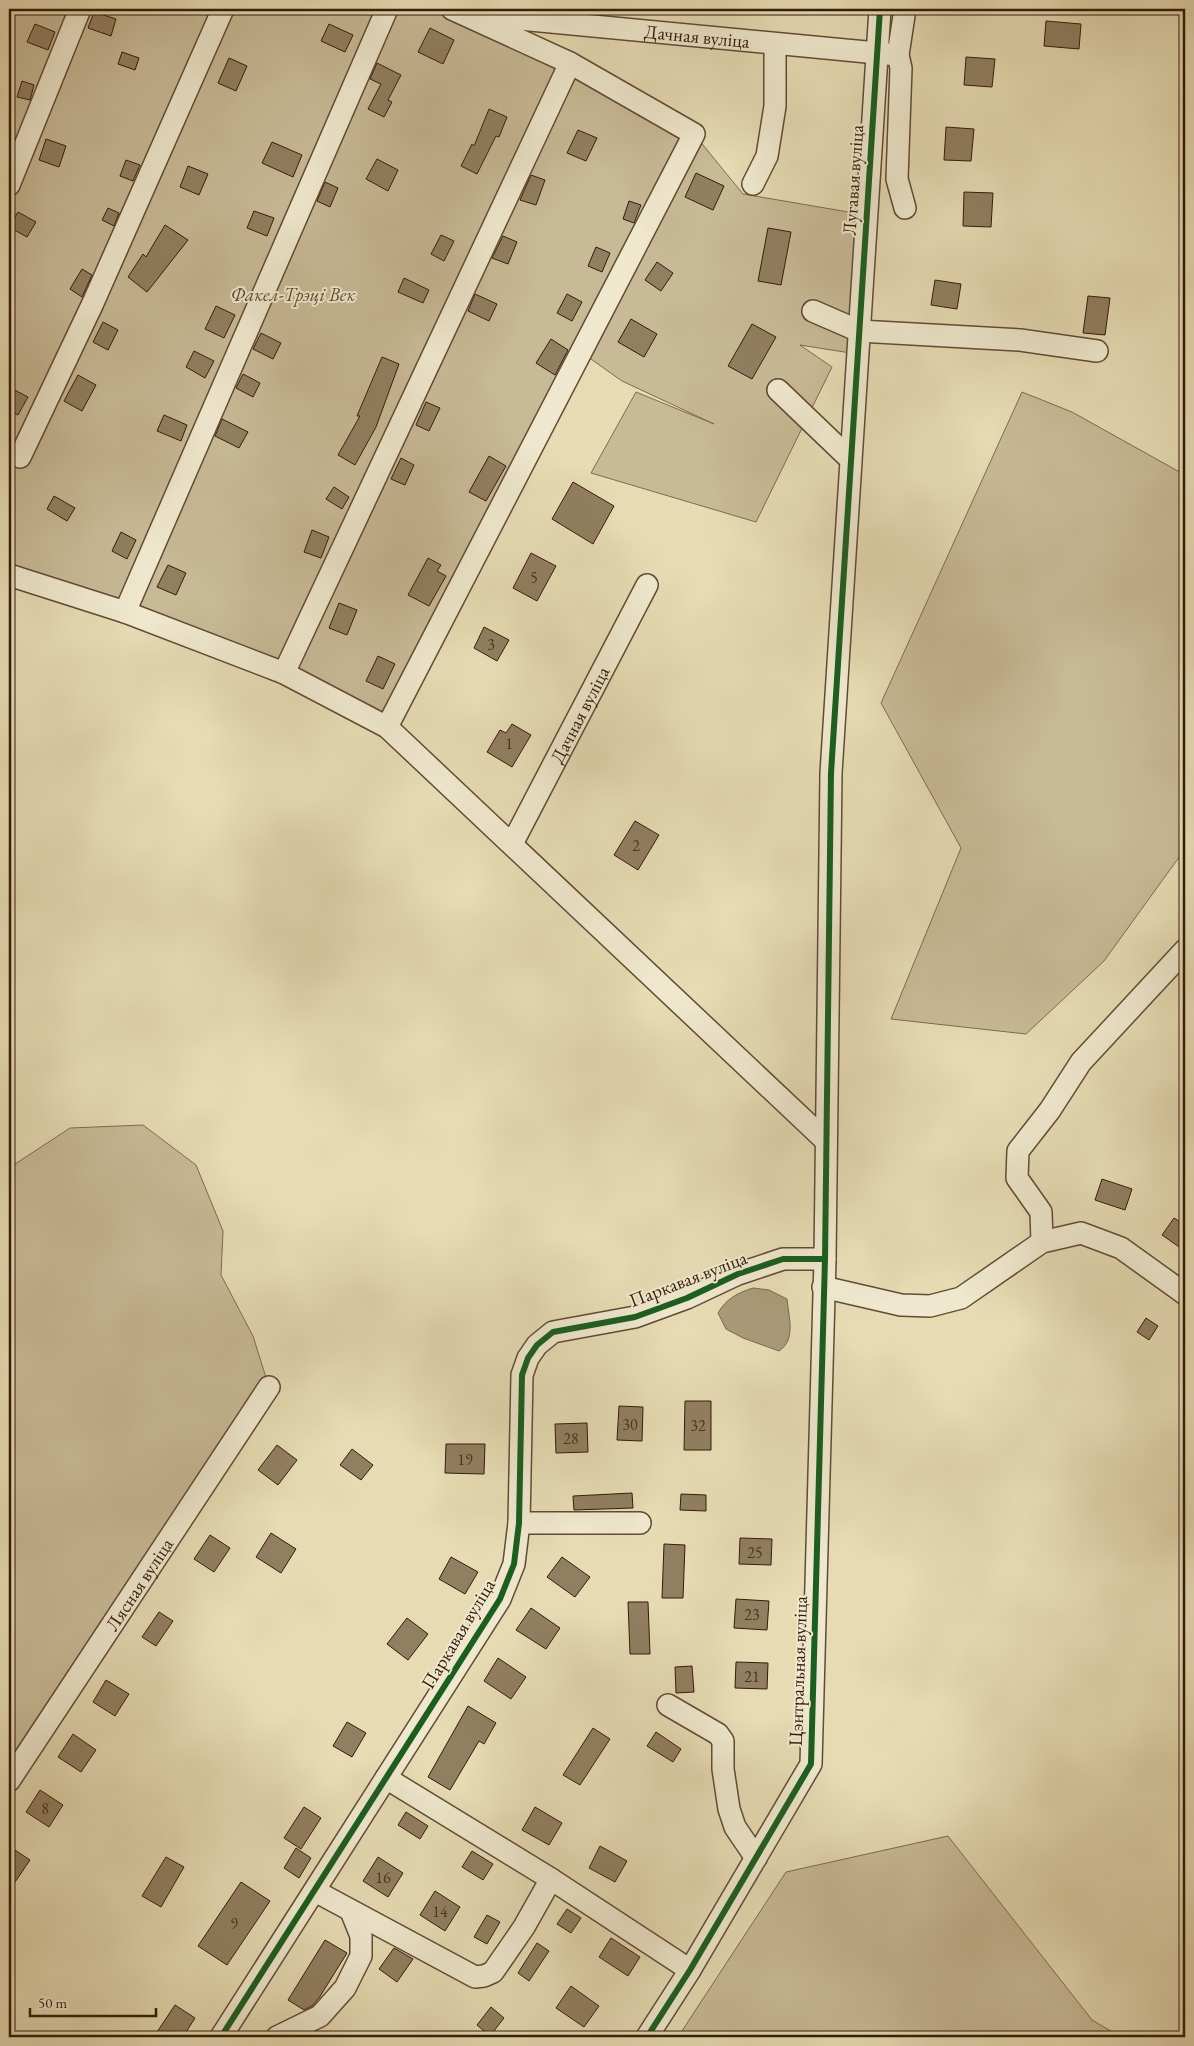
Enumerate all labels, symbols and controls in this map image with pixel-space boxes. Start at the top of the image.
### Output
street label: Дачная вуліца [643,18,751,53]
street label: Лугавая вуліца [837,123,869,236]
park label: Факел-Трэці Век [231,282,356,307]
house number: 5 [530,567,538,588]
house number: 3 [487,634,495,655]
street label: Дачная вуліца [544,662,615,767]
house number: 1 [505,733,513,754]
house number: 2 [632,835,640,856]
street label: Паркавая вуліца [626,1245,751,1313]
house number: 30 [622,1414,638,1435]
house number: 32 [690,1415,706,1436]
house number: 28 [563,1428,579,1449]
house number: 19 [457,1449,473,1470]
street label: Лясная вуліца [99,1533,179,1635]
house number: 25 [747,1542,763,1563]
street label: Паркавая вуліца [415,1574,501,1694]
street label: Цэнтральная вуліца [783,1595,813,1747]
house number: 23 [744,1604,760,1625]
house number: 21 [744,1666,760,1687]
house number: 8 [41,1798,49,1819]
house number: 16 [375,1867,391,1888]
house number: 14 [432,1901,448,1922]
house number: 9 [230,1913,238,1934]
scale bar [30,1986,156,2018]
text: 50 m [38,1993,67,2012]

